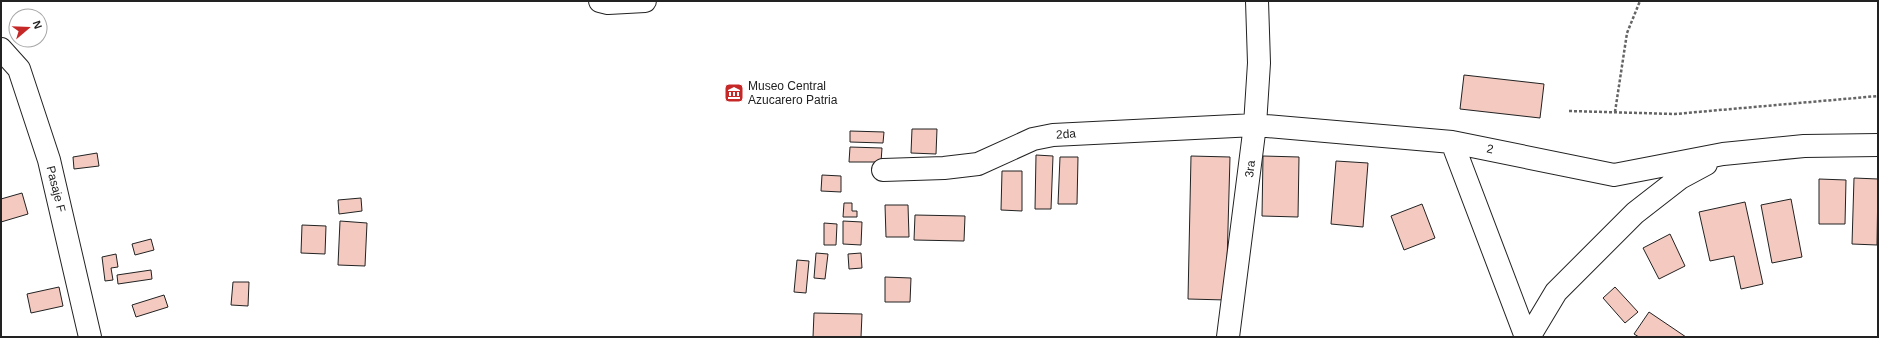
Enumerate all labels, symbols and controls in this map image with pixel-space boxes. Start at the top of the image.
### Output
north arrow [8,8,48,48]
text: N [30,19,44,31]
place label: Museo Central Azucarero Patria [748,79,838,107]
museum icon: Museo Central Azucarero Patria [723,82,745,104]
street label: 2da [1056,126,1077,142]
street label: 2 [1485,141,1495,157]
street label: 3ra [1242,159,1258,178]
street label: Pasaje F [43,164,69,214]

